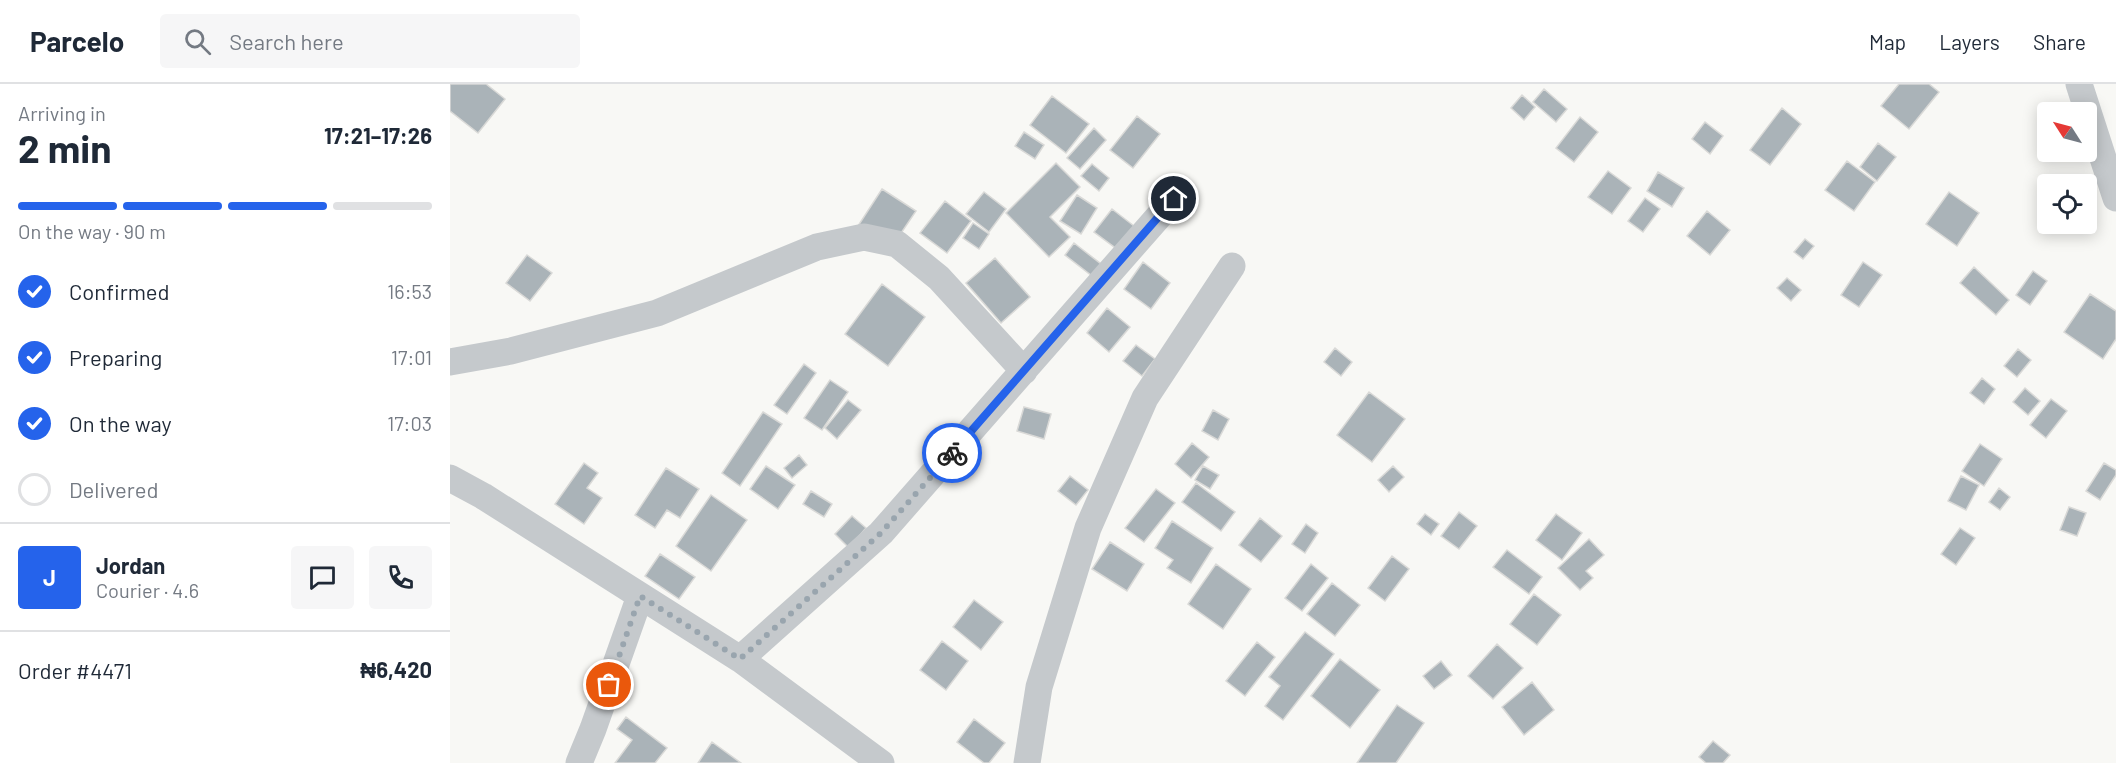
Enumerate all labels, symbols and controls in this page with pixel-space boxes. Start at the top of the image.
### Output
search box [160,14,580,68]
text: Parcelo [30,24,124,58]
icon: search [181,25,214,58]
text: Search here [229,28,344,54]
text: Map [1869,29,1906,54]
text: Layers [1939,29,2000,54]
text: Share [2033,29,2086,54]
text: Arriving in [18,101,106,125]
north arrow [2037,102,2097,162]
map controls [2037,102,2097,234]
text: 17:21–17:26 [324,122,432,148]
text: 2 min [18,124,111,171]
pin [1148,173,1199,224]
button: locate [2037,174,2097,234]
icon: home [1157,182,1190,215]
text: On the way · 90 m [18,219,166,243]
icon: check [18,275,51,308]
text: Confirmed [69,278,169,304]
text: 16:53 [387,279,432,303]
icon: check [18,341,51,374]
text: Preparing [69,344,162,370]
text: 17:01 [391,345,432,369]
icon: check [18,407,51,440]
text: On the way [69,410,172,436]
text: 17:03 [387,411,432,435]
courier [922,423,982,483]
icon: bike [936,437,969,470]
text: Delivered [69,476,158,502]
button: chat [291,546,354,609]
button: phone [369,546,432,609]
text: Jordan [96,552,165,578]
text: J [43,564,56,590]
text: Courier · 4.6 [96,578,199,602]
text: ₦6,420 [360,656,432,682]
text: Order #4471 [18,657,132,683]
pin [583,659,634,710]
icon: bag [592,668,625,701]

